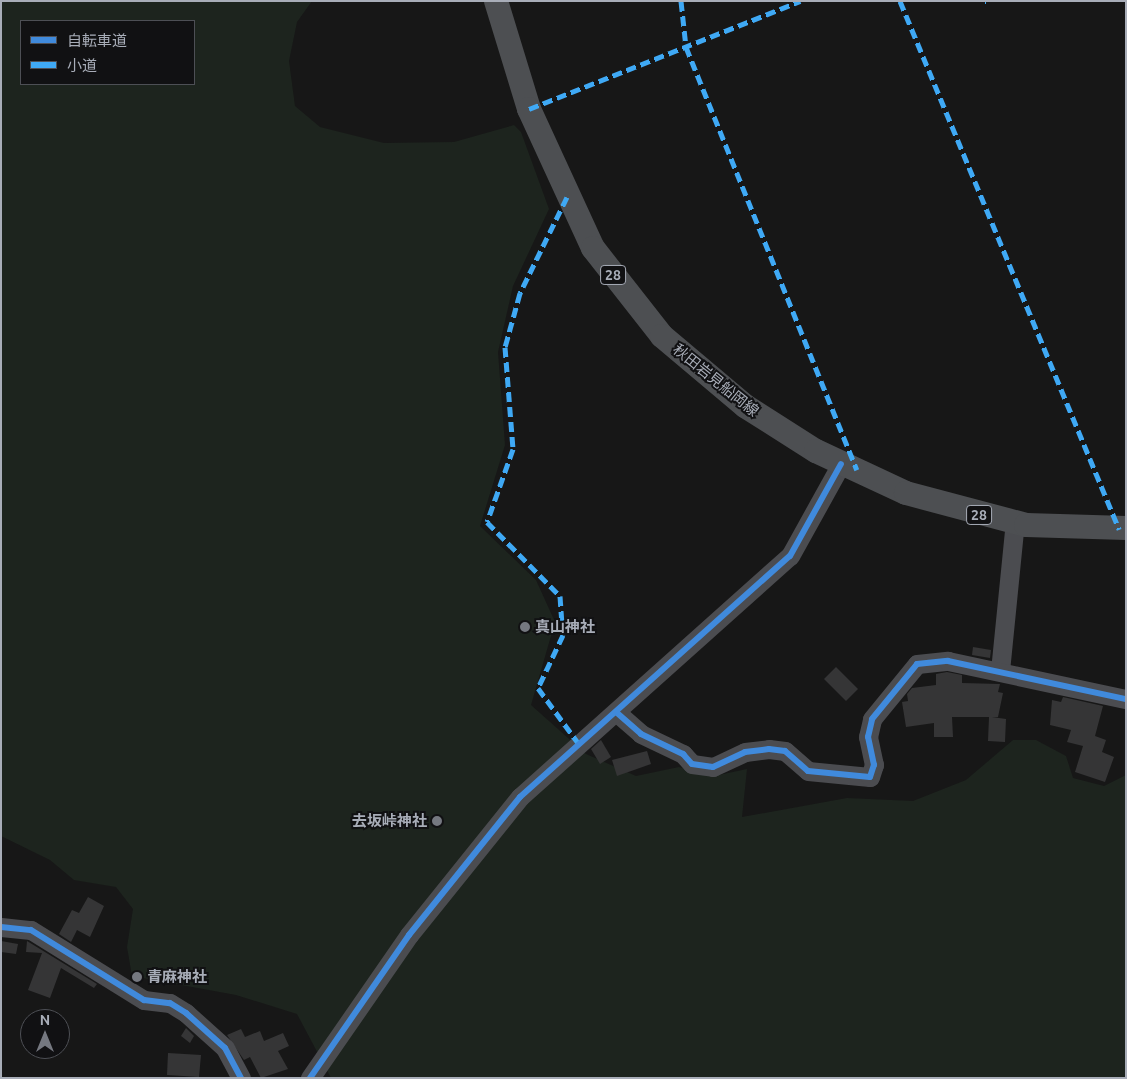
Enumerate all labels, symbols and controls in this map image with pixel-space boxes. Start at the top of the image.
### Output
legend [20,20,195,85]
text: 自転車道 [67,32,127,49]
text: 小道 [67,57,97,74]
road number: 28 [599,264,627,286]
street label: 秋田岩見船岡線 [670,340,762,420]
road number: 28 [965,504,993,526]
place label: 真山神社 [535,618,595,636]
marker: 真山神社 [519,621,531,633]
place label: 去坂峠神社 [352,812,427,830]
marker: 去坂峠神社 [431,815,443,827]
place label: 青麻神社 [147,968,207,986]
marker: 青麻神社 [131,971,143,983]
north arrow [20,1009,70,1059]
text: N [40,1012,50,1028]

